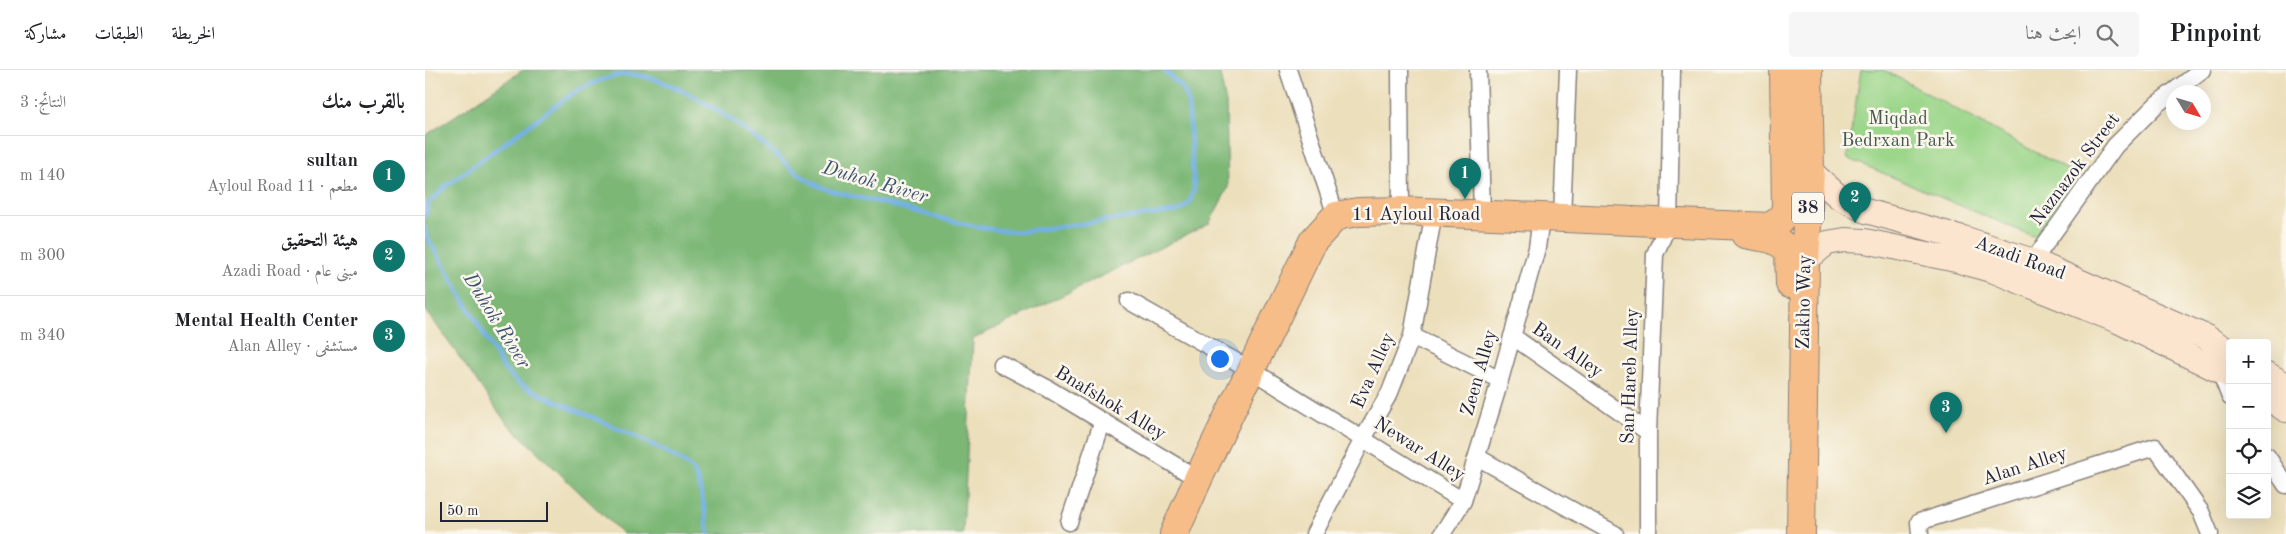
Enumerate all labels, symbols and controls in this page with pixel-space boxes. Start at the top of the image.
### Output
search box [1789,12,2139,57]
icon: search [2093,21,2121,49]
text: Pinpoint [2169,23,2261,47]
text: مشاركة [25,25,66,43]
text: الطبقات [94,25,143,43]
text: الخريطة [171,25,215,43]
text: ابحث هنا [2025,25,2081,44]
north arrow [2166,85,2211,130]
text: بالقرب منك [322,92,405,113]
text: النتائج: 3 [20,95,66,111]
park label: Miqdad Bedrxan Park [1841,110,1955,151]
street label: Naznazok Street [2028,110,2124,230]
text: sultan [306,152,358,171]
water label: Duhok River [819,158,930,208]
pin: 1 [1449,158,1481,199]
text: 140 m [20,168,65,184]
text: 1 [384,168,394,184]
text: مطعم · 11 Ayloul Road [207,179,358,195]
pin: 2 [1839,182,1871,223]
road number: 38 [1792,192,1824,224]
street label: 11 Ayloul Road [1352,206,1480,225]
text: هيئة التحقيق [281,232,358,251]
street label: Azadi Road [1972,234,2068,284]
text: 300 m [20,248,65,264]
text: 2 [384,248,394,264]
street label: Zakho Way [1795,255,1815,349]
text: مبنى عام · Azadi Road [221,264,358,280]
water label: Duhok River [458,269,533,373]
street label: San Hareb Alley [1619,308,1643,444]
text: Mental Health Center [175,312,358,331]
street label: Ban Alley [1528,320,1606,382]
text: 340 m [20,328,65,344]
text: 3 [384,328,394,344]
street label: Zeen Alley [1459,328,1501,418]
street label: Eva Alley [1349,330,1399,412]
text: مستشفى · Alan Alley [228,339,358,355]
map controls [2226,339,2271,519]
button: + [2226,339,2271,384]
your location [1207,346,1233,372]
street label: Bnafshok Alley [1051,363,1169,445]
button: − [2226,384,2271,429]
pin: 3 [1930,392,1962,433]
street label: Newar Alley [1370,414,1468,486]
button: locate [2226,429,2271,474]
street label: Alan Alley [1980,444,2070,490]
button: layers [2226,474,2271,519]
scale bar [440,499,547,522]
text: 50 m [447,504,478,518]

